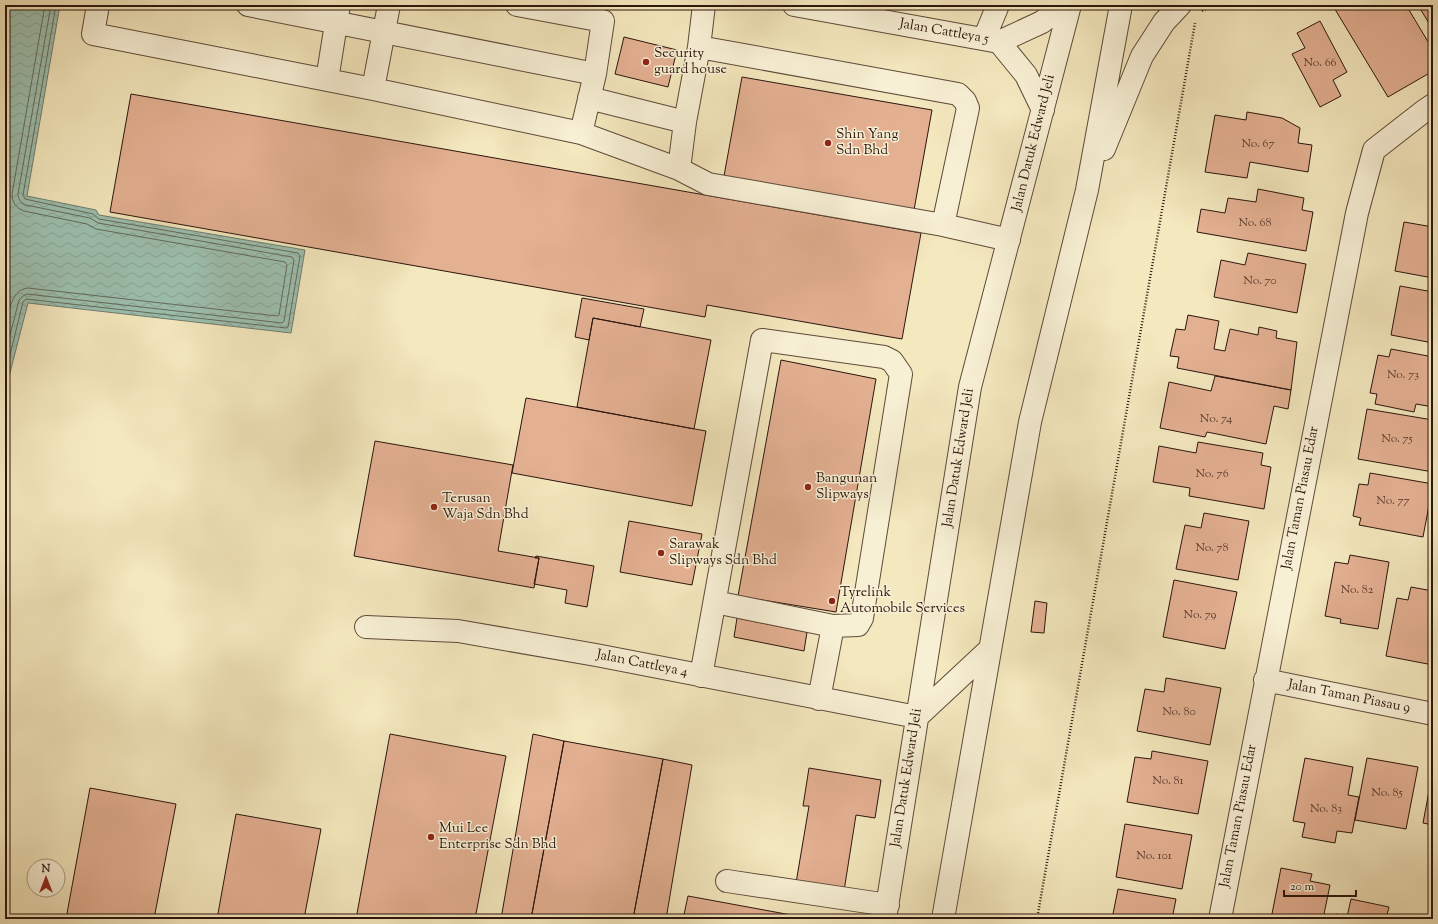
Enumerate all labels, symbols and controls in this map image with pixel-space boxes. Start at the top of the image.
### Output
street label: Jalan Cattleya 5 [897,14,990,50]
place label: Security guard house [654,44,727,80]
house number: No. 66 [1303,54,1337,72]
marker: Security guard house [641,57,651,67]
street label: Jalan Datuk Edward Jeli [1007,72,1061,215]
place label: Shin Yang Sdn Bhd [836,125,898,161]
house number: No. 67 [1241,135,1275,153]
marker: Shin Yang Sdn Bhd [823,138,833,148]
house number: No. 68 [1238,214,1272,232]
house number: No. 70 [1243,272,1277,290]
house number: No. 73 [1387,366,1419,384]
street label: Jalan Datuk Edward Jeli [938,387,980,530]
house number: No. 74 [1200,410,1232,428]
street label: Jalan Taman Piasau Edar [1277,424,1325,572]
house number: No. 75 [1381,430,1413,448]
house number: No. 76 [1195,465,1229,483]
place label: Bangunan Slipways [816,469,877,505]
marker: Bangunan Slipways [803,482,813,492]
place label: Terusan Waja Sdn Bhd [442,489,529,525]
house number: No. 77 [1376,492,1410,510]
marker: Terusan Waja Sdn Bhd [429,502,439,512]
place label: Sarawak Slipways Sdn Bhd [669,535,777,571]
house number: No. 78 [1195,539,1229,557]
marker: Sarawak Slipways Sdn Bhd [656,548,666,558]
house number: No. 82 [1341,581,1374,599]
place label: Tyrelink Automobile Services [840,583,965,619]
marker: Tyrelink Automobile Services [827,596,837,606]
house number: No. 79 [1184,606,1217,624]
street label: Jalan Cattleya 4 [594,645,689,683]
street label: Jalan Taman Piasau 9 [1285,675,1412,719]
house number: No. 80 [1162,703,1196,721]
street label: Jalan Datuk Edward Jeli [886,707,928,850]
street label: Jalan Taman Piasau Edar [1215,742,1263,890]
house number: No. 81 [1152,772,1184,790]
house number: No. 85 [1371,784,1403,802]
house number: No. 83 [1310,800,1342,818]
place label: Mui Lee Enterprise Sdn Bhd [439,819,556,855]
marker: Mui Lee Enterprise Sdn Bhd [426,832,436,842]
house number: No. 101 [1136,847,1172,865]
north arrow [26,858,66,898]
text: N [41,861,51,877]
scale bar [1284,872,1356,898]
text: 20 m [1290,878,1315,896]

